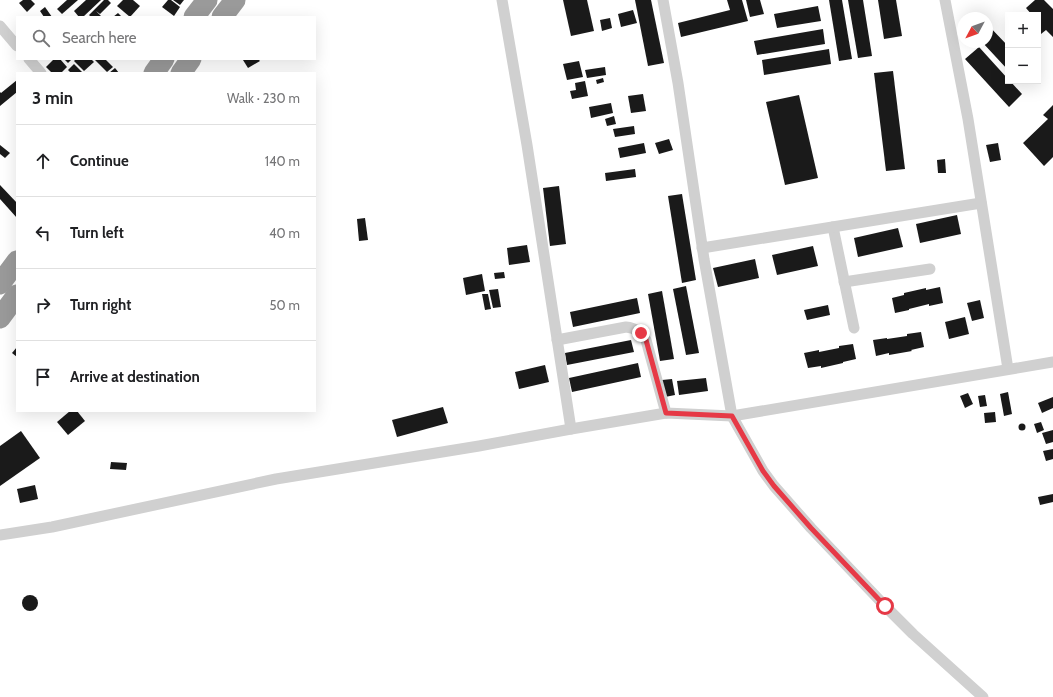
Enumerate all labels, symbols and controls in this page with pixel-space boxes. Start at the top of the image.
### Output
north arrow [957,12,993,48]
map controls [1005,12,1041,84]
button: + [1005,12,1041,48]
search box [16,16,316,60]
icon: search [30,27,52,49]
text: Search here [62,29,137,47]
button: − [1005,48,1041,84]
text: 3 min [32,88,73,108]
text: Walk · 230 m [227,90,300,106]
icon: ahead [32,150,54,172]
text: Continue [70,152,129,170]
text: 140 m [265,153,300,169]
icon: left [32,222,54,244]
text: Turn left [70,224,124,242]
text: 40 m [269,225,300,241]
icon: right [32,294,54,316]
text: Turn right [70,296,131,314]
text: 50 m [270,297,300,313]
route end [632,324,650,342]
icon: arrive [32,366,54,388]
text: Arrive at destination [70,368,200,386]
route start [876,597,894,615]

